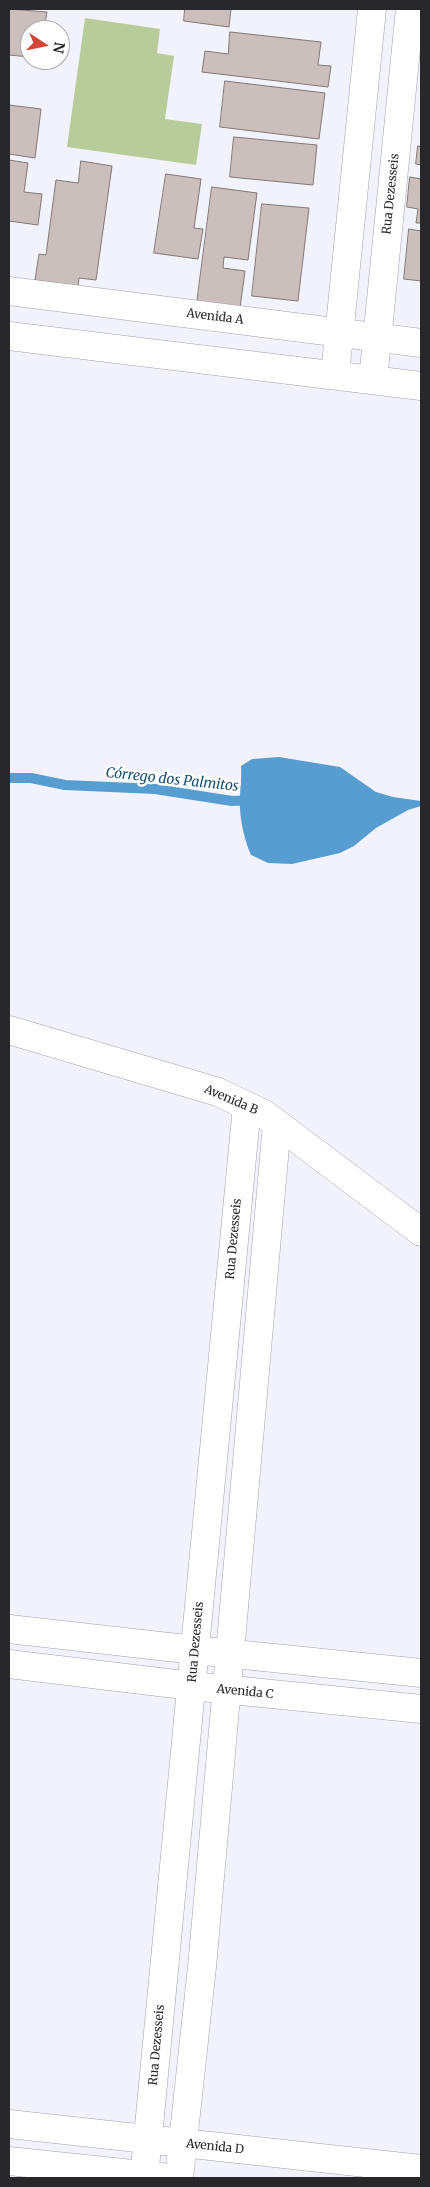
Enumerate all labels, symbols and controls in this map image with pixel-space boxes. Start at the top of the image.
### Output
north arrow [20,20,70,70]
text: N [49,41,69,55]
street label: Rua Dezesseis [380,153,402,235]
street label: Avenida A [186,306,244,328]
water label: Córrego dos Palmitos [105,765,239,795]
street label: Avenida B [202,1082,260,1118]
street label: Rua Dezesseis [223,1198,245,1280]
street label: Rua Dezesseis [185,1601,207,1683]
street label: Avenida C [216,1682,274,1702]
street label: Rua Dezesseis [146,2004,168,2086]
street label: Avenida D [185,2137,245,2157]

